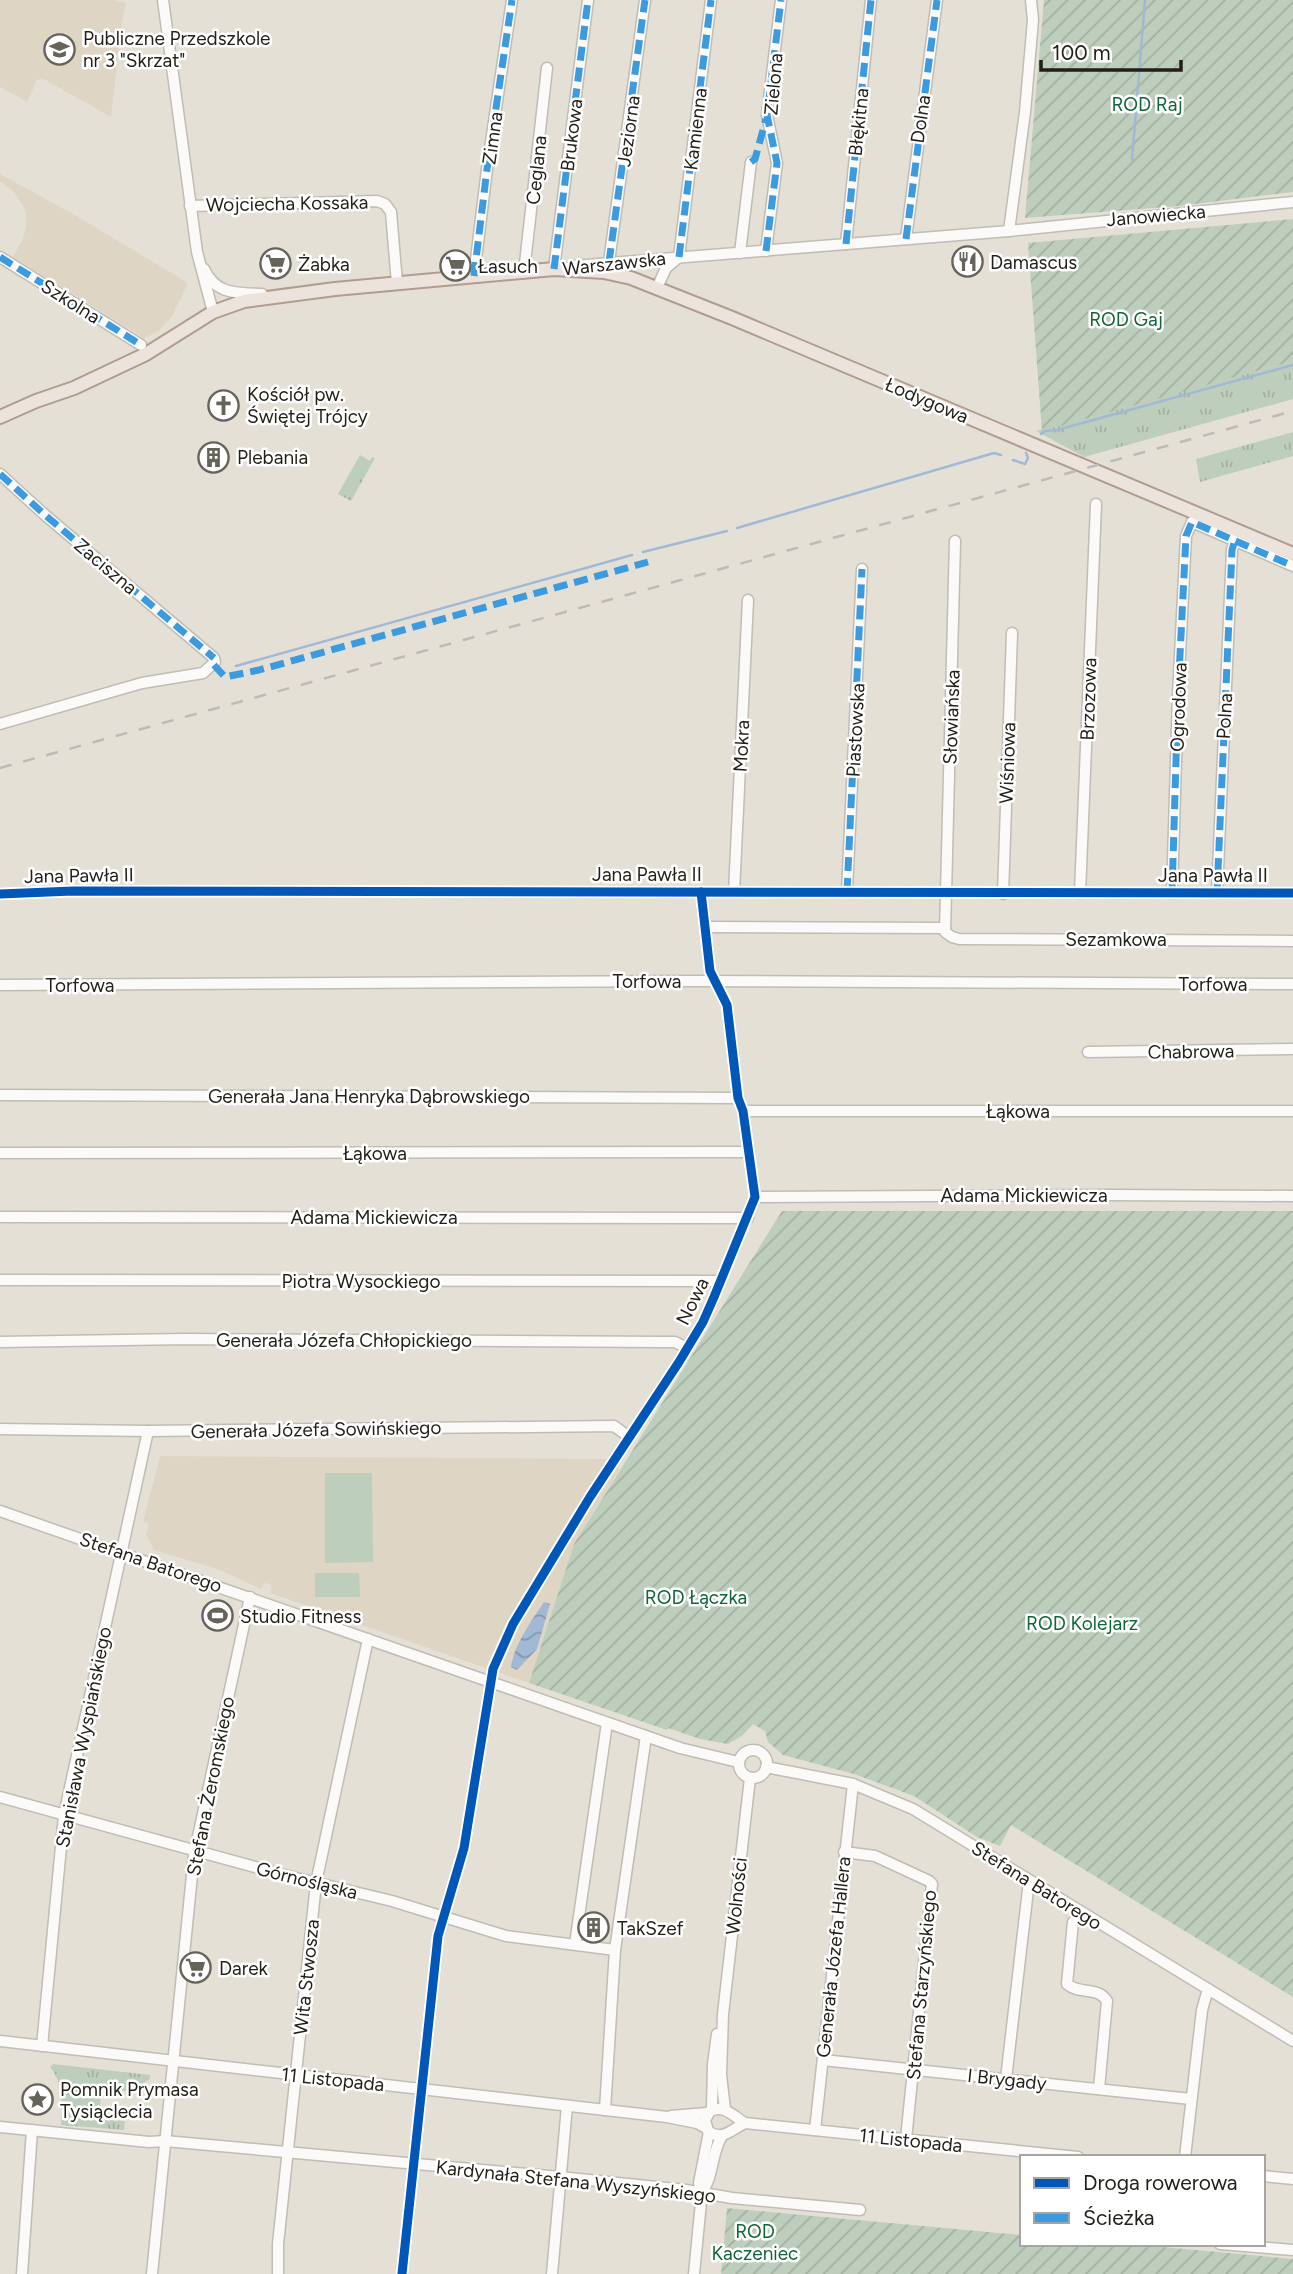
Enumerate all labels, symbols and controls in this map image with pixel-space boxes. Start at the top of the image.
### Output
place label: Publiczne Przedszkole nr 3 "Skrzat" [83,27,270,72]
scale bar [1041,28,1181,72]
school or university icon: Publiczne Przedszkole nr 3 "Skrzat" [43,32,77,66]
text: 100 m [1052,40,1111,65]
street label: Zielona [759,52,788,116]
street label: Kamienna [679,86,712,172]
street label: Błękitna [843,87,874,157]
street label: Dolna [906,93,935,145]
park label: ROD Raj [1111,93,1183,116]
street label: Jeziorna [612,94,645,168]
street label: Brukowa [556,98,587,173]
street label: Zimna [477,110,508,166]
street label: Ceglana [521,134,552,206]
street label: Wojciecha Kossaka [206,191,368,216]
street label: Janowiecka [1105,200,1207,231]
restaurant icon: Damascus [950,245,984,279]
supermarket icon: Żabka [258,247,292,281]
street label: Warszawska [561,247,667,280]
supermarket icon: Łasuch [438,249,472,283]
place label: Damascus [990,251,1077,274]
place label: Żabka [298,253,350,276]
place label: Łasuch [478,255,538,278]
street label: Szkolna [37,274,105,329]
park label: ROD Gaj [1089,308,1163,331]
street label: Łodygowa [882,373,972,428]
place label: Kościół pw. Świętej Trójcy [247,383,368,428]
church icon: Kościół pw. Świętej Trójcy [207,388,241,422]
building icon: Plebania [197,440,231,474]
place label: Plebania [237,446,308,469]
street label: Zaciszna [70,533,142,599]
street label: Brzozowa [1076,657,1101,741]
street label: Ogrodowa [1165,662,1192,752]
street label: Słowiańska [938,669,965,765]
street label: Piastowska [842,682,869,778]
street label: Polna [1212,692,1237,740]
street label: Mokra [729,719,754,773]
street label: Wiśniowa [995,722,1020,804]
street label: Jana Pawła II [24,863,134,888]
street label: Jana Pawła II [592,863,702,886]
street label: Jana Pawła II [1158,864,1268,887]
street label: Sezamkowa [1065,928,1167,951]
street label: Torfowa [613,970,681,993]
street label: Torfowa [1179,973,1247,996]
street label: Torfowa [46,974,114,997]
street label: Chabrowa [1147,1039,1235,1064]
street label: Generała Jana Henryka Dąbrowskiego [208,1085,530,1108]
street label: Łąkowa [986,1100,1050,1123]
street label: Łąkowa [343,1142,407,1165]
street label: Adama Mickiewicza [940,1184,1108,1207]
street label: Adama Mickiewicza [290,1206,458,1229]
street label: Piotra Wysockiego [282,1270,440,1293]
street label: Nowa [671,1274,714,1329]
street label: Generała Józefa Chłopickiego [216,1329,472,1352]
street label: Generała Józefa Sowińskiego [190,1416,442,1443]
street label: Stefana Batorego [77,1527,225,1598]
park label: ROD Łączka [645,1586,747,1609]
sports icon: Studio Fitness [200,1599,234,1633]
place label: Studio Fitness [240,1605,361,1628]
park label: ROD Kolejarz [1026,1612,1138,1635]
street label: Stanisława Wyspiańskiego [51,1625,116,1849]
street label: Stefana Żeromskiego [182,1695,239,1878]
street label: Stefana Batorego [967,1836,1106,1935]
street label: Generała Józefa Hallera [811,1855,856,2059]
street label: Wolności [721,1856,752,1936]
street label: Górnośląska [254,1857,360,1904]
street label: Stefana Starzyńskiego [902,1889,941,2081]
building icon: TakSzef [577,1911,611,1945]
place label: TakSzef [617,1917,684,1940]
street label: Wita Stwosza [289,1918,324,2036]
supermarket icon: Darek [179,1951,213,1985]
place label: Darek [219,1957,269,1980]
street label: 11 Listopada [280,2063,386,2096]
street label: I Brygady [966,2064,1048,2095]
place label: Pomnik Prymasa Tysiąclecia [60,2078,199,2123]
place icon: Pomnik Prymasa Tysiąclecia [20,2083,54,2117]
street label: 11 Listopada [858,2124,964,2157]
street label: Kardynała Stefana Wyszyńskiego [435,2155,717,2208]
legend [1020,2155,1265,2246]
text: Droga rowerowa [1083,2170,1238,2195]
text: Ścieżka [1083,2205,1155,2230]
park label: ROD Kaczeniec [712,2220,798,2265]

